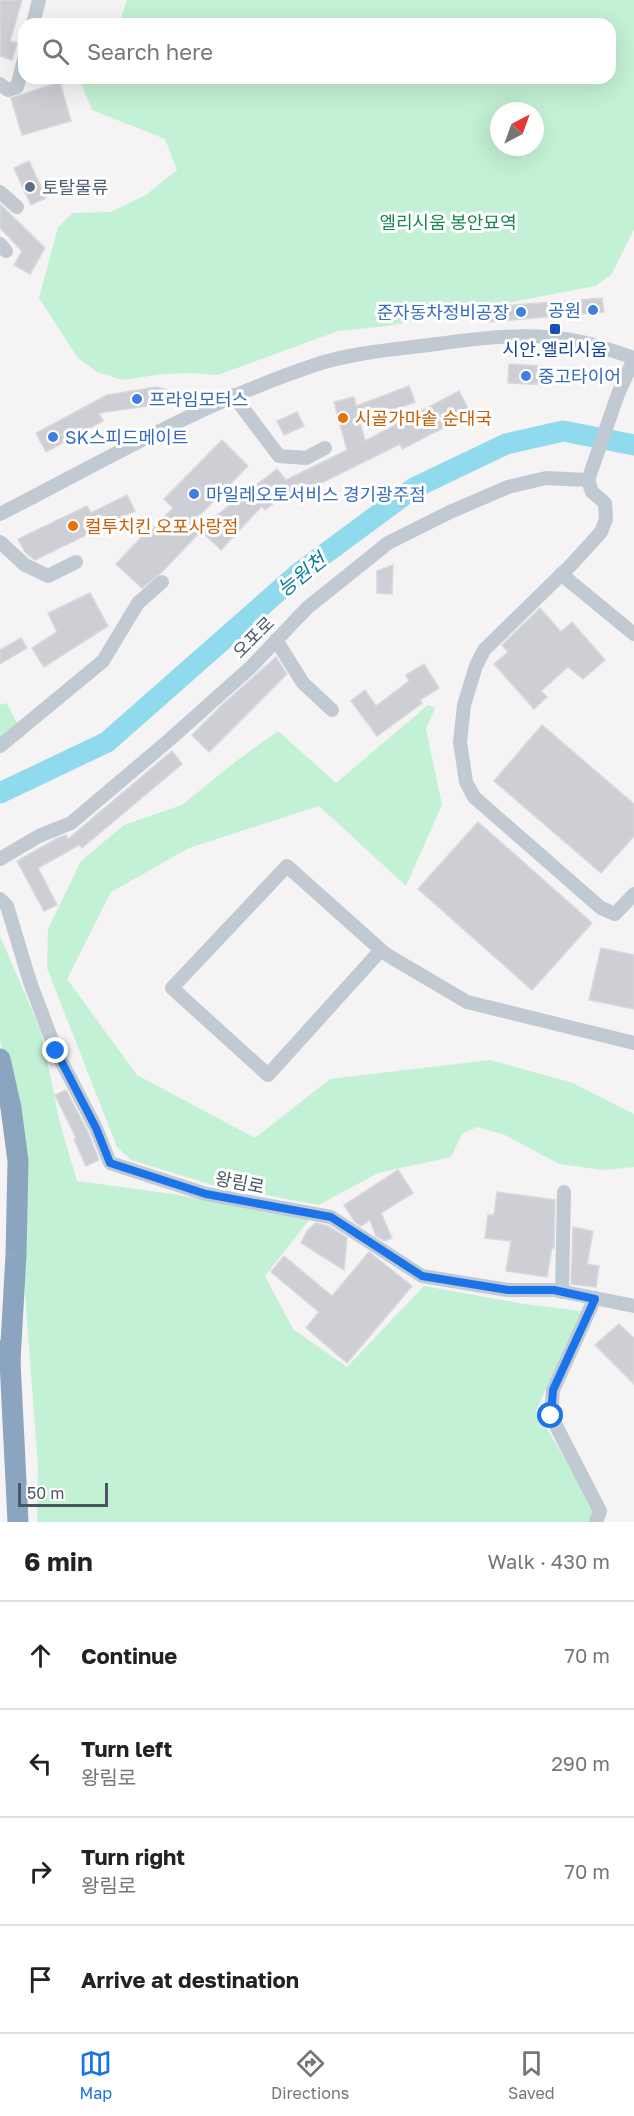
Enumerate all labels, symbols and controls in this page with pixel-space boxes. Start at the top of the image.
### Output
search box [18,18,616,84]
icon: search [39,35,72,68]
text: Search here [87,38,213,65]
north arrow [490,102,544,156]
place label: 토탈물류 [42,176,108,198]
marker: 토탈물류 [23,180,37,194]
park label: 엘리시움 봉안묘역 [380,211,516,233]
place label: 공원 [548,299,581,321]
place label: 준자동차정비공장 [377,301,509,323]
marker: 공원 [586,303,600,317]
marker: 준자동차정비공장 [514,305,528,319]
marker: 시안.엘리시움 [548,322,562,336]
place label: 시안.엘리시움 [503,338,607,360]
place label: 중고타이어 [538,365,621,387]
marker: 중고타이어 [519,369,533,383]
place label: 프라임모터스 [149,388,248,410]
marker: 프라임모터스 [130,392,144,406]
place label: 시골가마솥 순대국 [355,407,492,429]
marker: 시골가마솥 순대국 [336,411,350,425]
place label: SK스피드메이트 [65,426,188,448]
marker: SK스피드메이트 [46,430,60,444]
place label: 마일레오토서비스 경기광주점 [206,483,426,505]
marker: 마일레오토서비스 경기광주점 [187,487,201,501]
place label: 컬투치킨 오포사랑점 [85,515,239,537]
marker: 컬투치킨 오포사랑점 [66,519,80,533]
water label: 능원천 [272,546,332,601]
street label: 오포로 [228,612,278,662]
route end [42,1037,68,1063]
street label: 왕림로 [214,1166,266,1198]
route start [537,1402,563,1428]
scale bar [18,1480,108,1508]
text: 50 m [27,1483,64,1503]
text: 6 min [24,1546,93,1577]
text: Walk · 430 m [488,1549,610,1573]
icon: ahead [24,1639,57,1672]
text: Continue [81,1642,177,1669]
text: 70 m [564,1643,610,1667]
text: Turn left [81,1735,172,1762]
icon: left [24,1747,57,1780]
text: 290 m [551,1751,610,1775]
text: 왕림로 [81,1765,136,1789]
text: Turn right [81,1843,185,1870]
icon: right [24,1855,57,1888]
text: 70 m [564,1859,610,1883]
text: 왕림로 [81,1873,136,1897]
icon: arrive [24,1963,57,1996]
text: Arrive at destination [81,1966,299,1993]
tab: Map [79,2047,112,2103]
tab: Directions [271,2047,349,2103]
tab: Saved [508,2047,555,2103]

